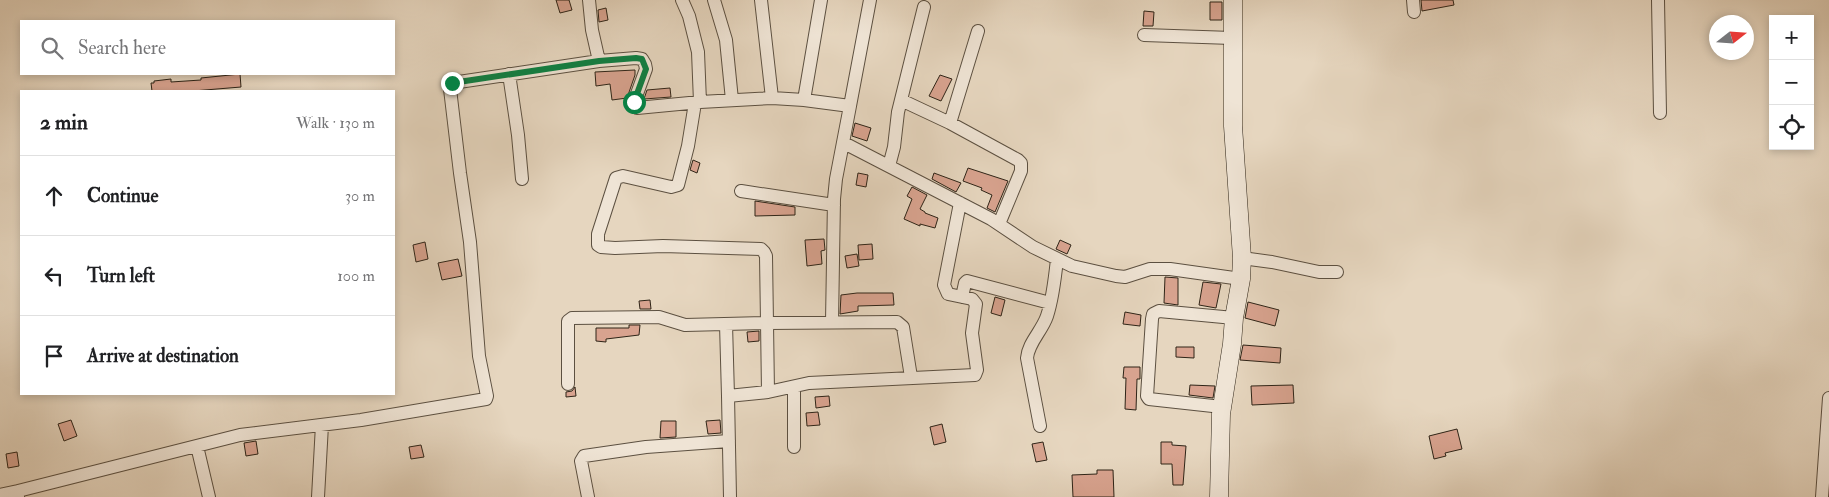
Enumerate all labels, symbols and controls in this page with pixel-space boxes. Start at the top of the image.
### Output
north arrow [1709,15,1754,60]
map controls [1769,15,1814,150]
button: + [1769,15,1814,60]
search box [20,20,395,75]
icon: search [38,34,66,62]
text: Search here [78,36,166,60]
button: − [1769,60,1814,105]
route end [441,72,464,95]
route start [623,91,646,114]
button: locate [1769,105,1814,150]
text: 2 min [40,109,88,136]
text: Walk · 130 m [296,113,375,133]
icon: ahead [40,182,68,210]
text: Continue [87,184,158,208]
text: 30 m [345,186,375,206]
icon: left [40,262,68,290]
text: Turn left [87,264,155,288]
text: 100 m [337,266,375,286]
icon: arrive [40,342,68,370]
text: Arrive at destination [87,344,239,368]

